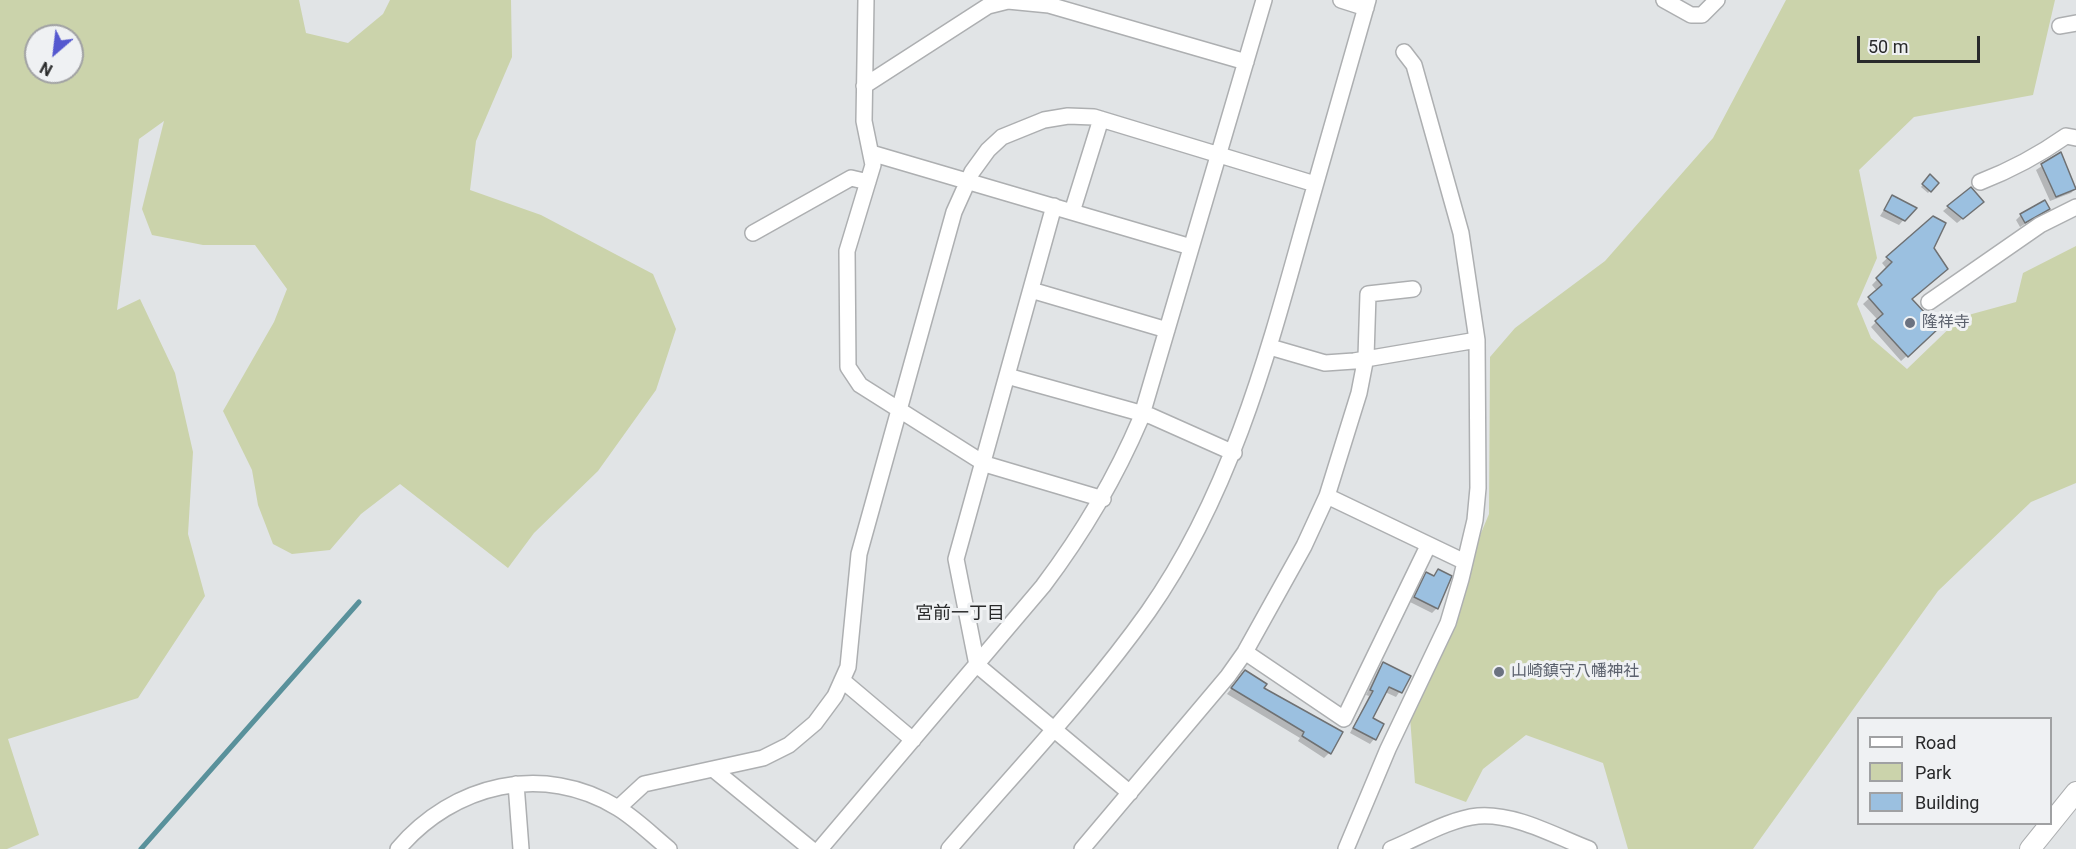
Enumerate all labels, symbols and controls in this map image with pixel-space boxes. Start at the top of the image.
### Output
north arrow [24,24,84,84]
scale bar [1860,24,1983,62]
text: 50 m [1868,36,1908,57]
text: N [37,58,56,80]
place label: 隆祥寺 [1922,313,1970,333]
marker: 隆祥寺 [1903,316,1917,330]
district label: 宮前一丁目 [915,603,1005,625]
place label: 山崎鎮守八幡神社 [1511,662,1639,682]
marker: 山崎鎮守八幡神社 [1492,665,1506,679]
legend [1857,717,2052,825]
text: Road [1915,732,1956,753]
text: Park [1915,762,1951,783]
text: Building [1915,792,1979,813]

